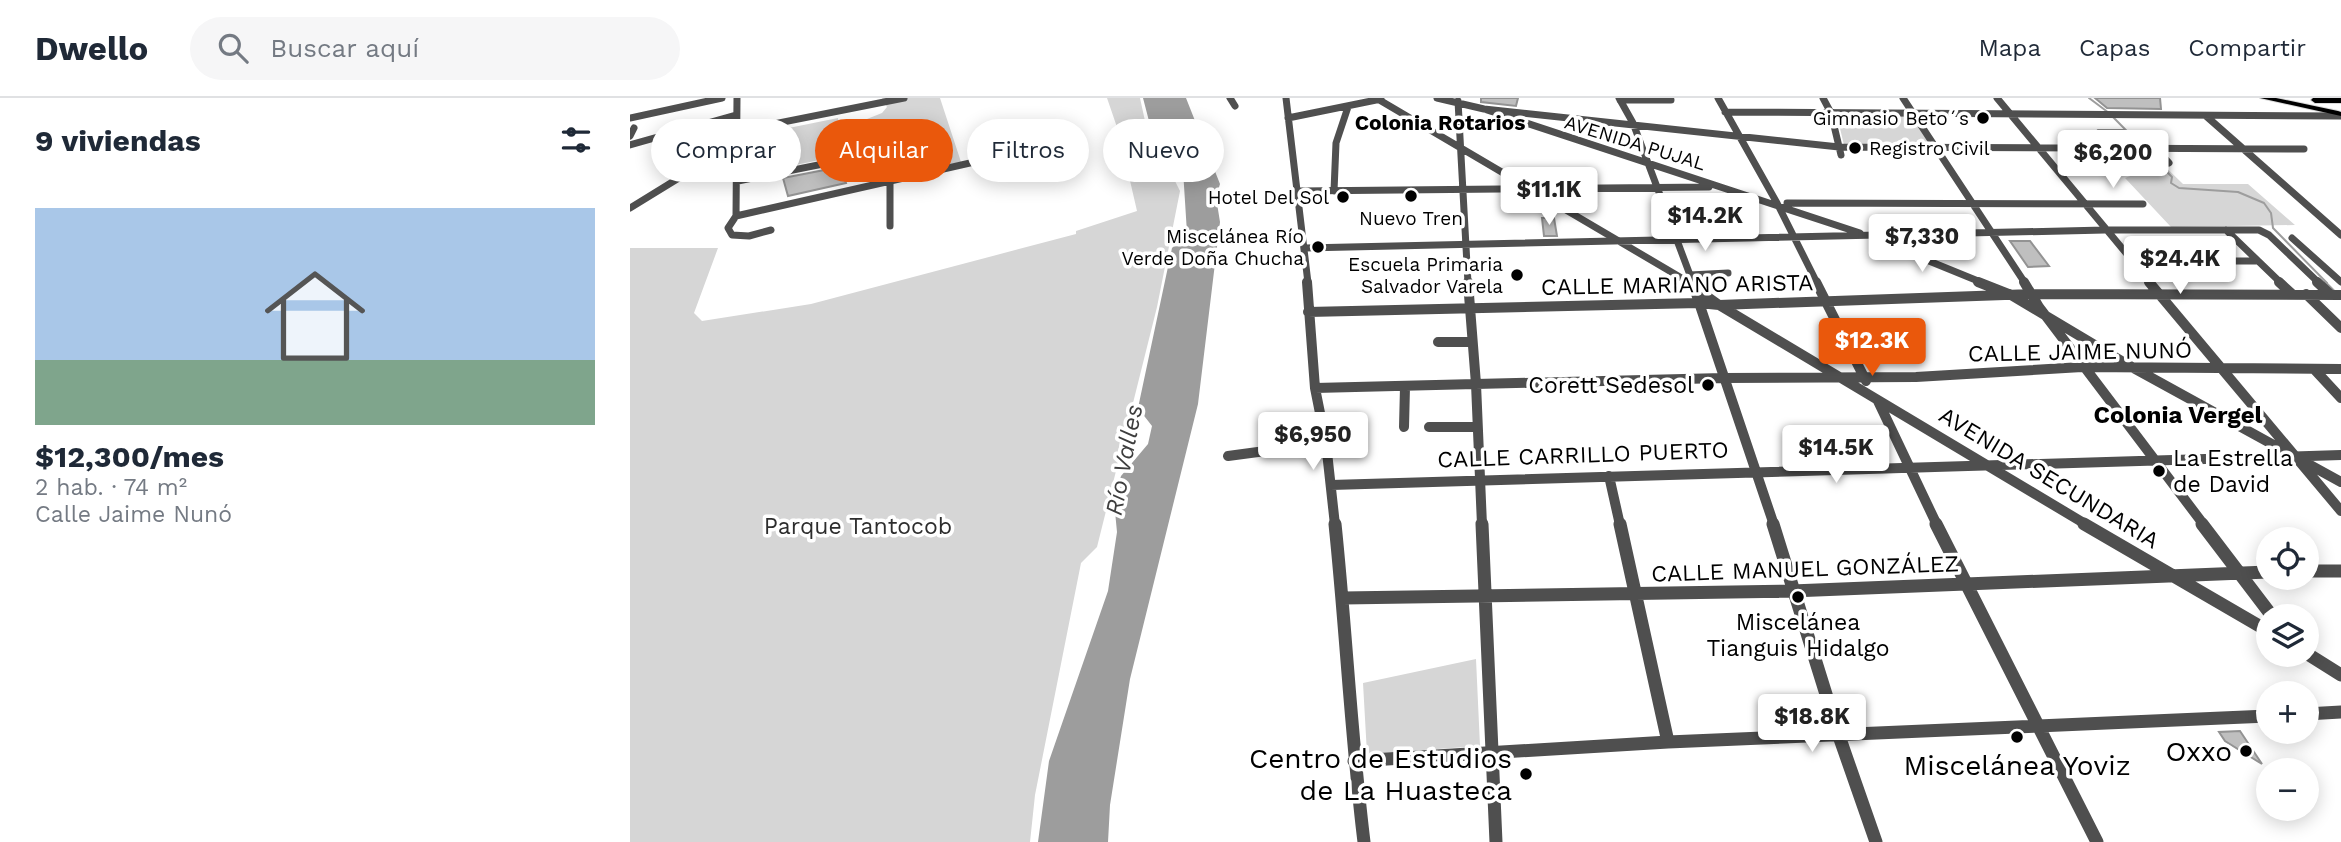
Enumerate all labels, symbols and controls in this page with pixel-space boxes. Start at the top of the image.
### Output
search box [190,17,680,80]
text: Dwello [35,29,148,68]
icon: search [214,29,252,67]
text: Buscar aquí [270,33,419,63]
text: Mapa [1978,34,2041,62]
text: Capas [2079,34,2150,62]
text: Compartir [2188,34,2306,62]
place label: Gimnasio Beto´s [1813,107,1969,130]
district label: Colonia Rotarios [1355,110,1525,135]
marker: Gimnasio Beto´s [1975,110,1991,126]
street label: AVENIDA PUJAL [1562,111,1708,175]
chip: Comprar [651,119,801,182]
chip: Alquilar [815,119,953,182]
chip: Filtros [967,119,1089,182]
chip: Nuevo [1103,119,1224,182]
icon: filters [557,121,595,159]
text: 9 viviendas [35,123,201,158]
pin: $6,200 [2056,130,2170,190]
place label: Registro Civil [1869,137,1990,160]
text: $6,200 [2074,139,2152,166]
marker: Registro Civil [1847,140,1863,156]
pin: $11.1K [1492,167,1606,227]
text: $11.1K [1517,176,1581,203]
place label: Hotel Del Sol [1208,186,1329,209]
marker: Nuevo Tren [1403,188,1419,204]
marker: Hotel Del Sol [1335,189,1351,205]
pin: $14.2K [1648,194,1762,253]
text: $14.2K [1667,202,1743,229]
place label: Nuevo Tren [1359,207,1463,230]
pin: $7,330 [1865,214,1979,274]
text: $7,330 [1885,223,1959,250]
place label: Miscelánea Río Verde Doña Chucha [1121,225,1304,270]
pin: $24.4K [2123,236,2237,296]
marker: Miscelánea Río Verde Doña Chucha [1310,239,1326,255]
text: $24.4K [2140,245,2220,272]
icon: home [252,253,378,379]
place label: Escuela Primaria Salvador Varela [1348,253,1503,298]
marker: Escuela Primaria Salvador Varela [1509,267,1525,283]
street label: CALLE MARIANO ARISTA [1541,269,1813,301]
pin: $12.3K [1815,318,1929,378]
text: $12.3K [1835,327,1909,354]
street label: CALLE JAIME NUNÓ [1968,336,2192,367]
place label: Corett Sedesol [1528,372,1694,399]
marker: Corett Sedesol [1700,377,1716,393]
district label: Colonia Vergel [2094,401,2263,429]
water label: Río Valles [1100,402,1148,518]
street label: AVENIDA SECUNDARIA [1934,402,2164,554]
pin: $6,950 [1256,412,1370,472]
text: $6,950 [1274,421,1352,448]
pin: $14.5K [1779,426,1893,485]
text: $14.5K [1798,434,1874,461]
street label: CALLE CARRILLO PUERTO [1437,436,1729,474]
text: $12,300/mes [35,439,224,474]
place label: La Estrella de David [2173,445,2293,498]
marker: La Estrella de David [2151,463,2167,479]
text: 2 hab. · 74 m² [35,474,187,501]
text: Calle Jaime Nunó [35,501,232,528]
park label: Parque Tantocob [764,513,952,540]
map controls [2256,527,2319,821]
button: locate [2256,527,2319,590]
street label: CALLE MANUEL GONZÁLEZ [1651,550,1959,588]
marker: Miscelánea Tianguis Hidalgo [1790,589,1806,605]
button: layers [2256,604,2319,667]
place label: Miscelánea Tianguis Hidalgo [1707,609,1889,662]
button: + [2256,681,2319,744]
pin: $18.8K [1755,694,1869,754]
text: $18.8K [1774,703,1850,730]
marker: Miscelánea Yoviz [2009,729,2025,745]
place label: Oxxo [2165,735,2232,768]
place label: Centro de Estudios de La Huasteca [1249,742,1512,807]
marker: Oxxo [2238,743,2254,759]
place label: Miscelánea Yoviz [1903,749,2131,782]
button: − [2256,758,2319,821]
marker: Centro de Estudios de La Huasteca [1518,766,1534,782]

